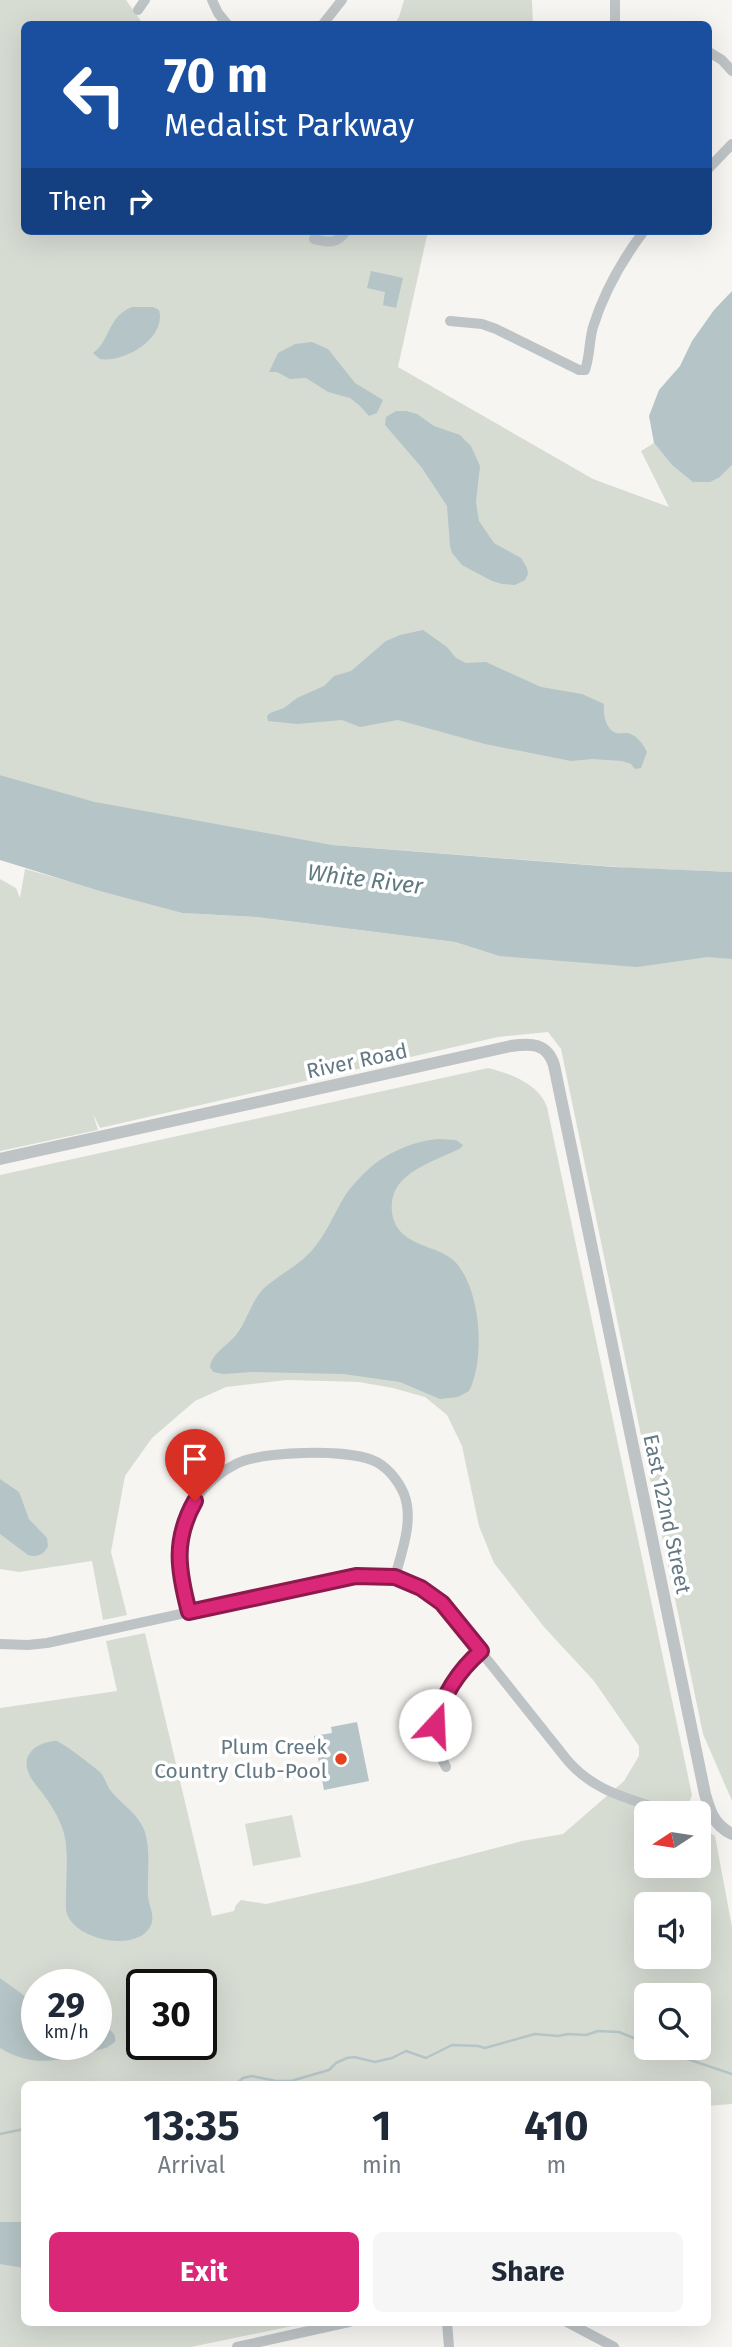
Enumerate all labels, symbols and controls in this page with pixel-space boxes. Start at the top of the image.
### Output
text: 70 m [164,46,268,105]
icon: left [49,49,140,140]
text: Medalist Parkway [164,106,414,144]
icon: right [121,182,159,220]
text: Then [49,186,107,217]
water label: White River [306,858,426,900]
street label: River Road [304,1038,410,1084]
pin [165,1429,225,1501]
street label: East 122nd Street [637,1432,697,1597]
icon: arrive [176,1440,214,1478]
position arrow [398,1688,472,1762]
place label: Plum Creek Country Club-Pool [154,1734,327,1784]
marker: Plum Creek Country Club-Pool [333,1751,349,1767]
north arrow [634,1801,710,1878]
map controls [634,1801,711,2060]
button: sound [634,1892,711,1969]
speed limit sign: 30 [126,1969,217,2060]
button: search [634,1983,711,2060]
text: 29 [48,1984,85,2026]
text: km/h [44,2021,89,2043]
text: 13:35 [143,2101,240,2151]
text: 1 [372,2101,392,2151]
text: 410 [524,2101,589,2151]
text: Arrival [158,2151,225,2179]
text: min [362,2151,402,2179]
text: m [546,2151,566,2179]
button: Exit [49,2232,359,2312]
button: Share [373,2232,683,2312]

